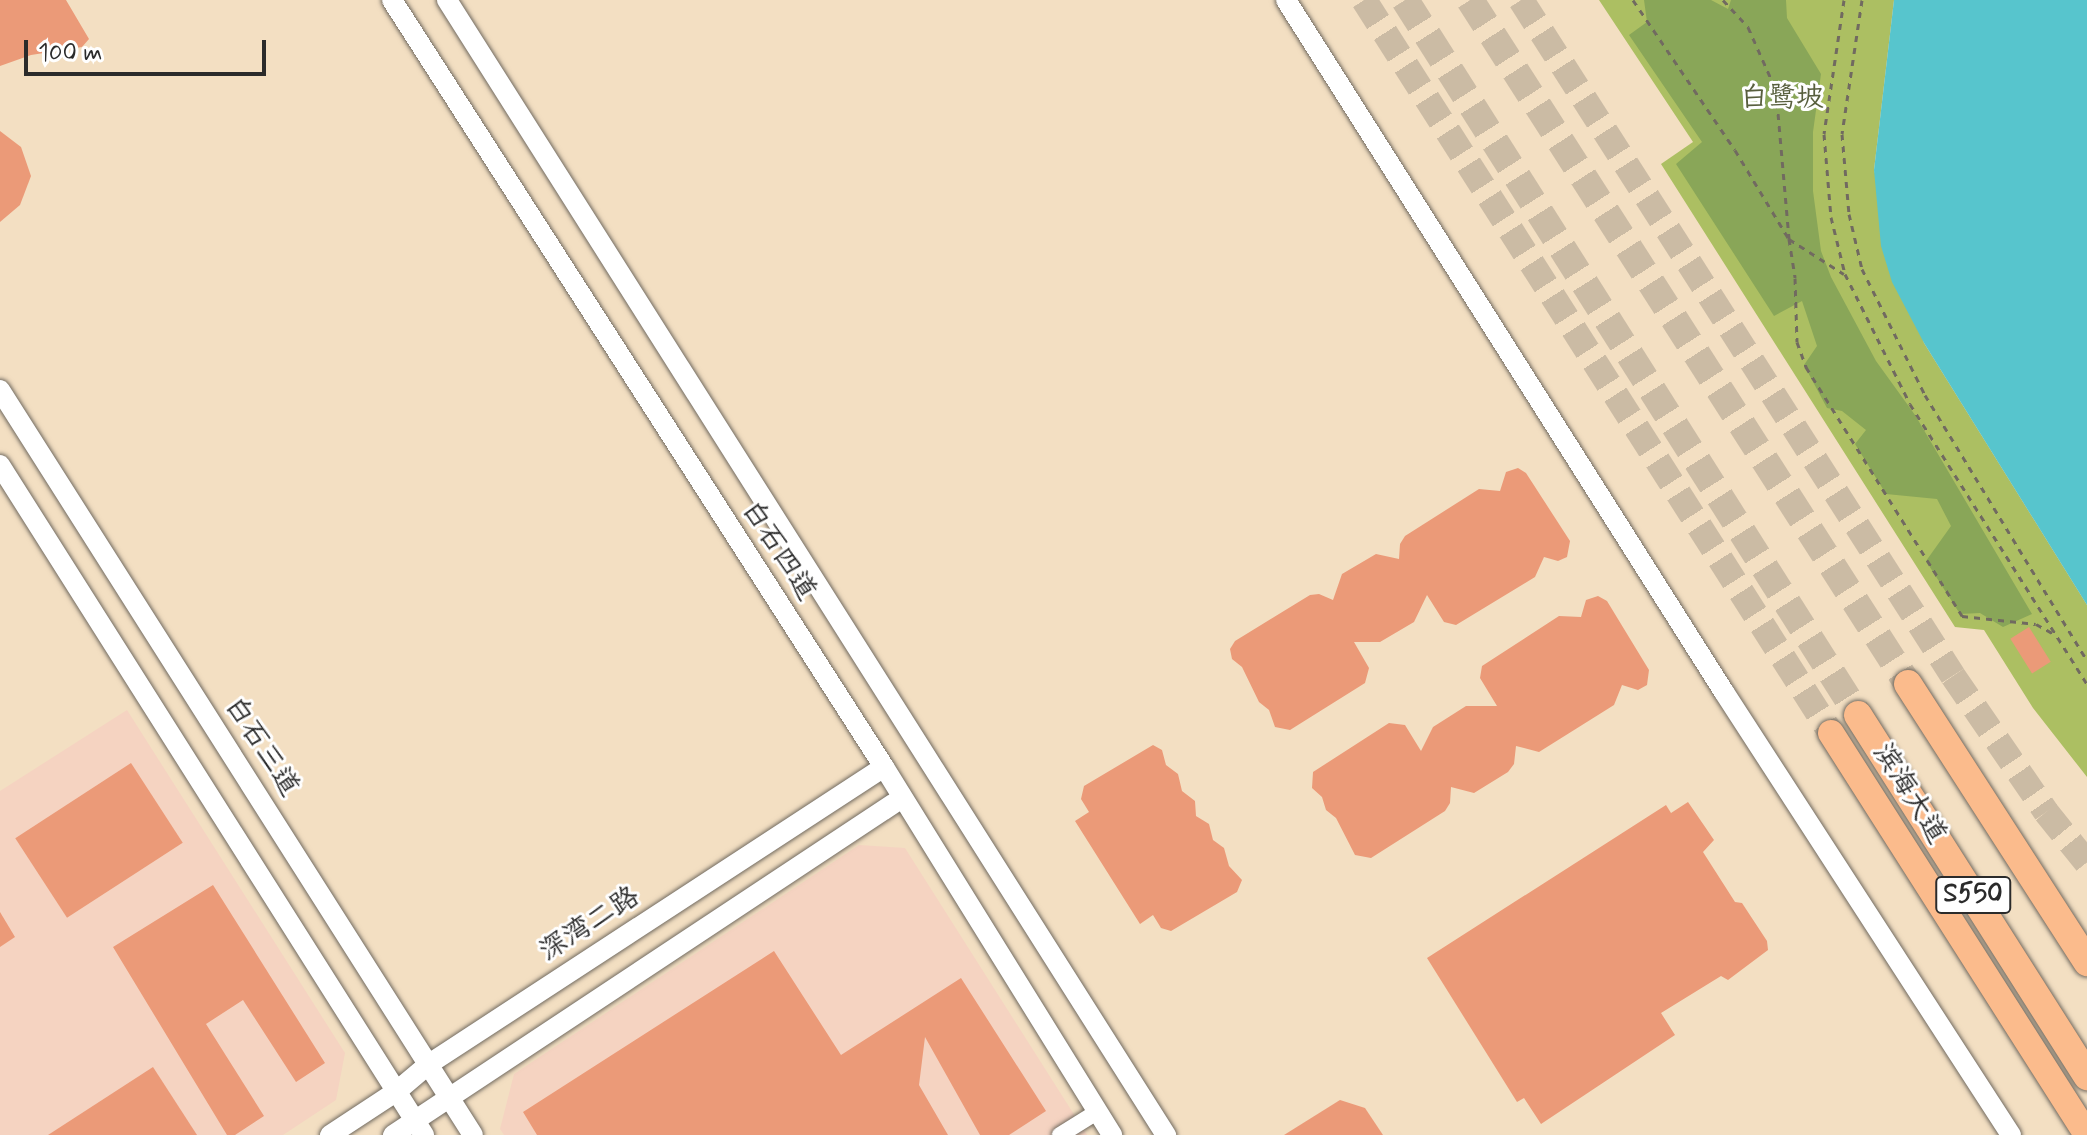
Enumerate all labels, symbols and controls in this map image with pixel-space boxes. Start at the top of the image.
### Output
scale bar [28,24,270,74]
text: 100 m [38,38,102,69]
park label: 白鹭坡 [1740,82,1824,116]
street label: 白石四道 [733,495,823,607]
street label: 白石三道 [216,691,306,803]
street label: 滨海大道 [1865,738,1953,850]
road number: S550 [1935,873,2011,917]
street label: 深湾二路 [534,880,646,970]

